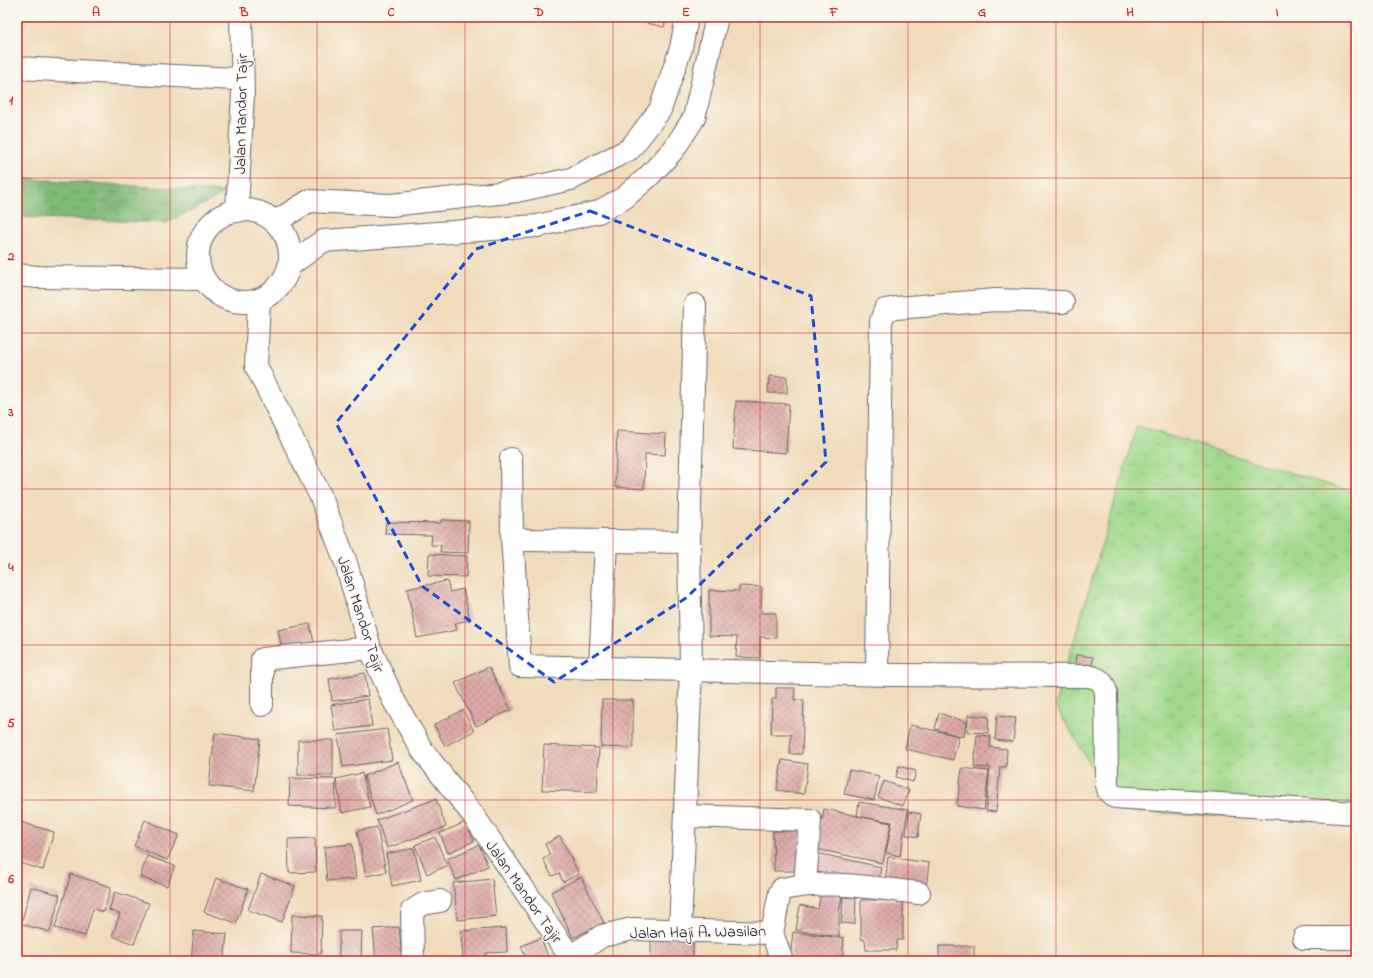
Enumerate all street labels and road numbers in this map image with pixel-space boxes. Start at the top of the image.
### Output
street label: Jalan Mandor Tajir [229,53,255,175]
street label: Jalan Mandor Tajir [330,553,390,676]
street label: Jalan Mandor Tajir [479,836,568,949]
street label: Jalan Haji A. Wasilan [630,920,766,946]

